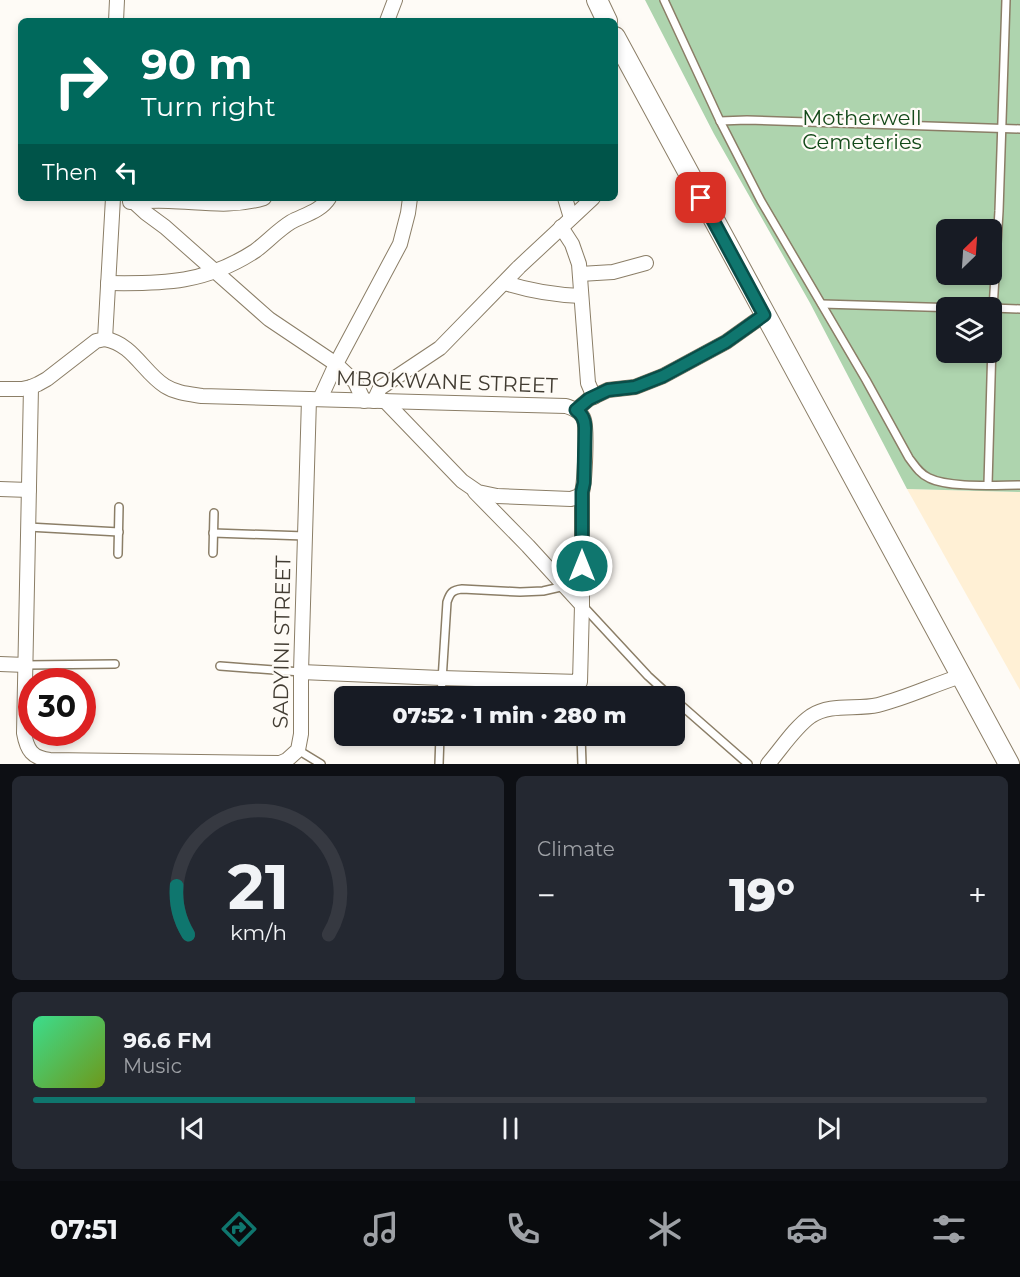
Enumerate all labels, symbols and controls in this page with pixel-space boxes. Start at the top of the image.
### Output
text: 90 m [141,38,252,90]
icon: right [42,42,120,120]
text: Turn right [141,90,276,123]
park label: Motherwell Cemeteries [802,105,922,154]
icon: left [110,156,143,189]
text: Then [42,159,98,186]
pin [675,172,726,223]
icon: arrive [684,181,717,214]
north arrow [936,219,1002,285]
map controls [936,219,1002,363]
button: layers [936,297,1002,363]
street label: MBOKWANE STREET [336,365,558,398]
position arrow [550,534,614,598]
street label: SADYINI STREET [267,555,296,729]
speed limit sign: 30 [18,668,96,746]
text: 07:52 · 1 min · 280 m [393,702,626,729]
text: Climate [537,837,615,861]
text: 21 [227,849,289,925]
text: 19° [729,867,795,922]
text: − [537,875,556,915]
text: + [968,875,987,915]
text: km/h [229,919,287,945]
text: 96.6 FM [123,1027,212,1054]
text: Music [123,1054,182,1078]
icon: previous [176,1112,209,1145]
icon: pause [494,1112,527,1145]
icon: next [812,1112,845,1145]
icon: directions [218,1208,260,1250]
icon: music [360,1208,402,1250]
icon: phone [502,1208,544,1250]
icon: climate [644,1208,686,1250]
icon: car [786,1208,828,1250]
icon: filters [928,1208,970,1250]
text: 07:51 [50,1213,118,1246]

